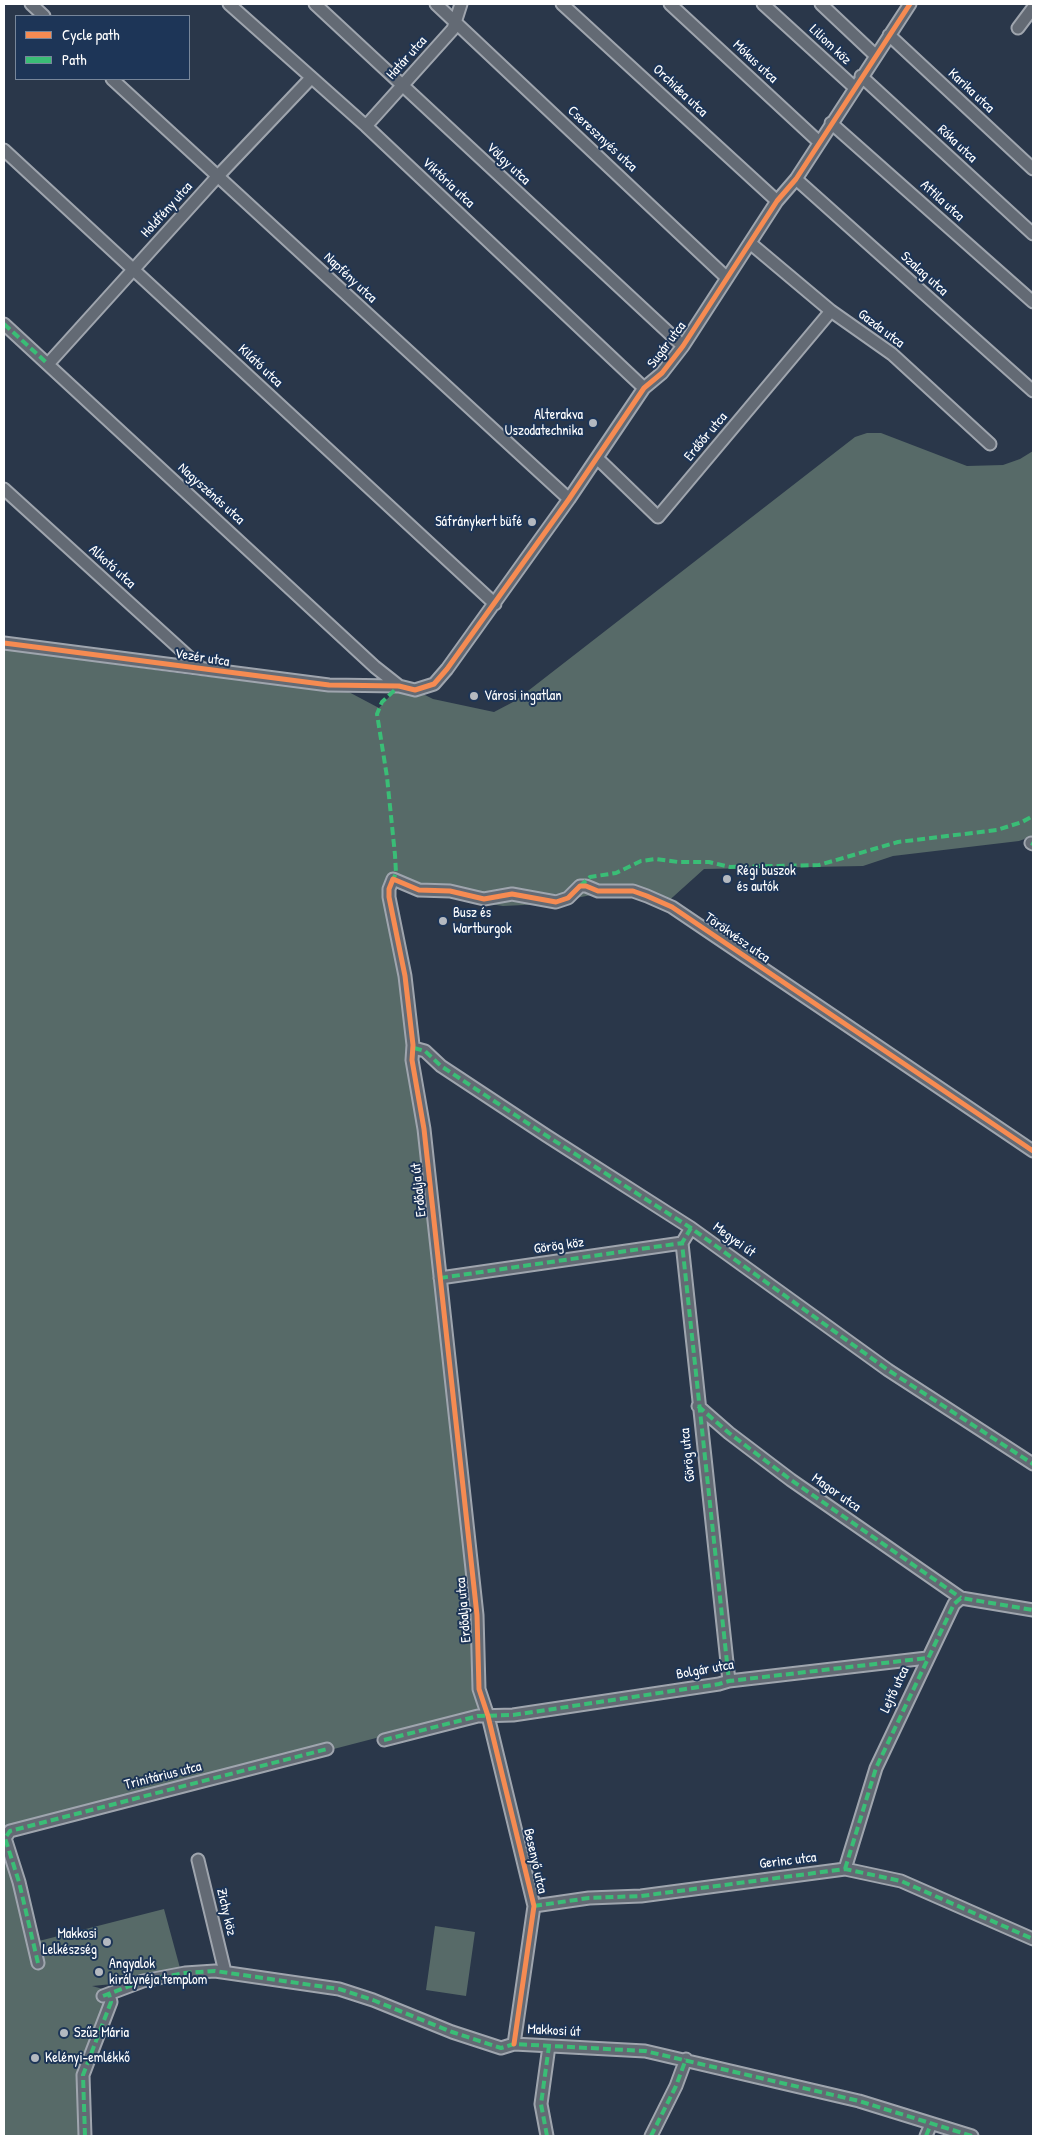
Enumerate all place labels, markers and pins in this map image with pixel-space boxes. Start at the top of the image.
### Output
place label: Alterakva Uszodatechnika [505,407,583,440]
marker: Alterakva Uszodatechnika [587,417,599,429]
place label: Sáfránykert büfé [435,514,522,530]
marker: Sáfránykert büfé [526,516,538,528]
place label: Városi ingatlan [484,688,562,704]
marker: Városi ingatlan [468,690,480,702]
place label: Régi buszok és autók [737,863,796,896]
marker: Régi buszok és autók [721,873,733,885]
place label: Busz és Wartburgok [453,905,512,938]
marker: Busz és Wartburgok [437,915,449,927]
place label: Makkosi Lelkészség [43,1926,97,1958]
marker: Makkosi Lelkészség [101,1936,113,1948]
place label: Angyalok királynéja templom [109,1956,207,1988]
marker: Angyalok királynéja templom [93,1966,105,1978]
place label: Szűz Mária [74,2025,129,2041]
marker: Szűz Mária [58,2027,70,2039]
place label: Kelényi-emlékkő [45,2050,130,2066]
marker: Kelényi-emlékkő [29,2052,41,2064]

